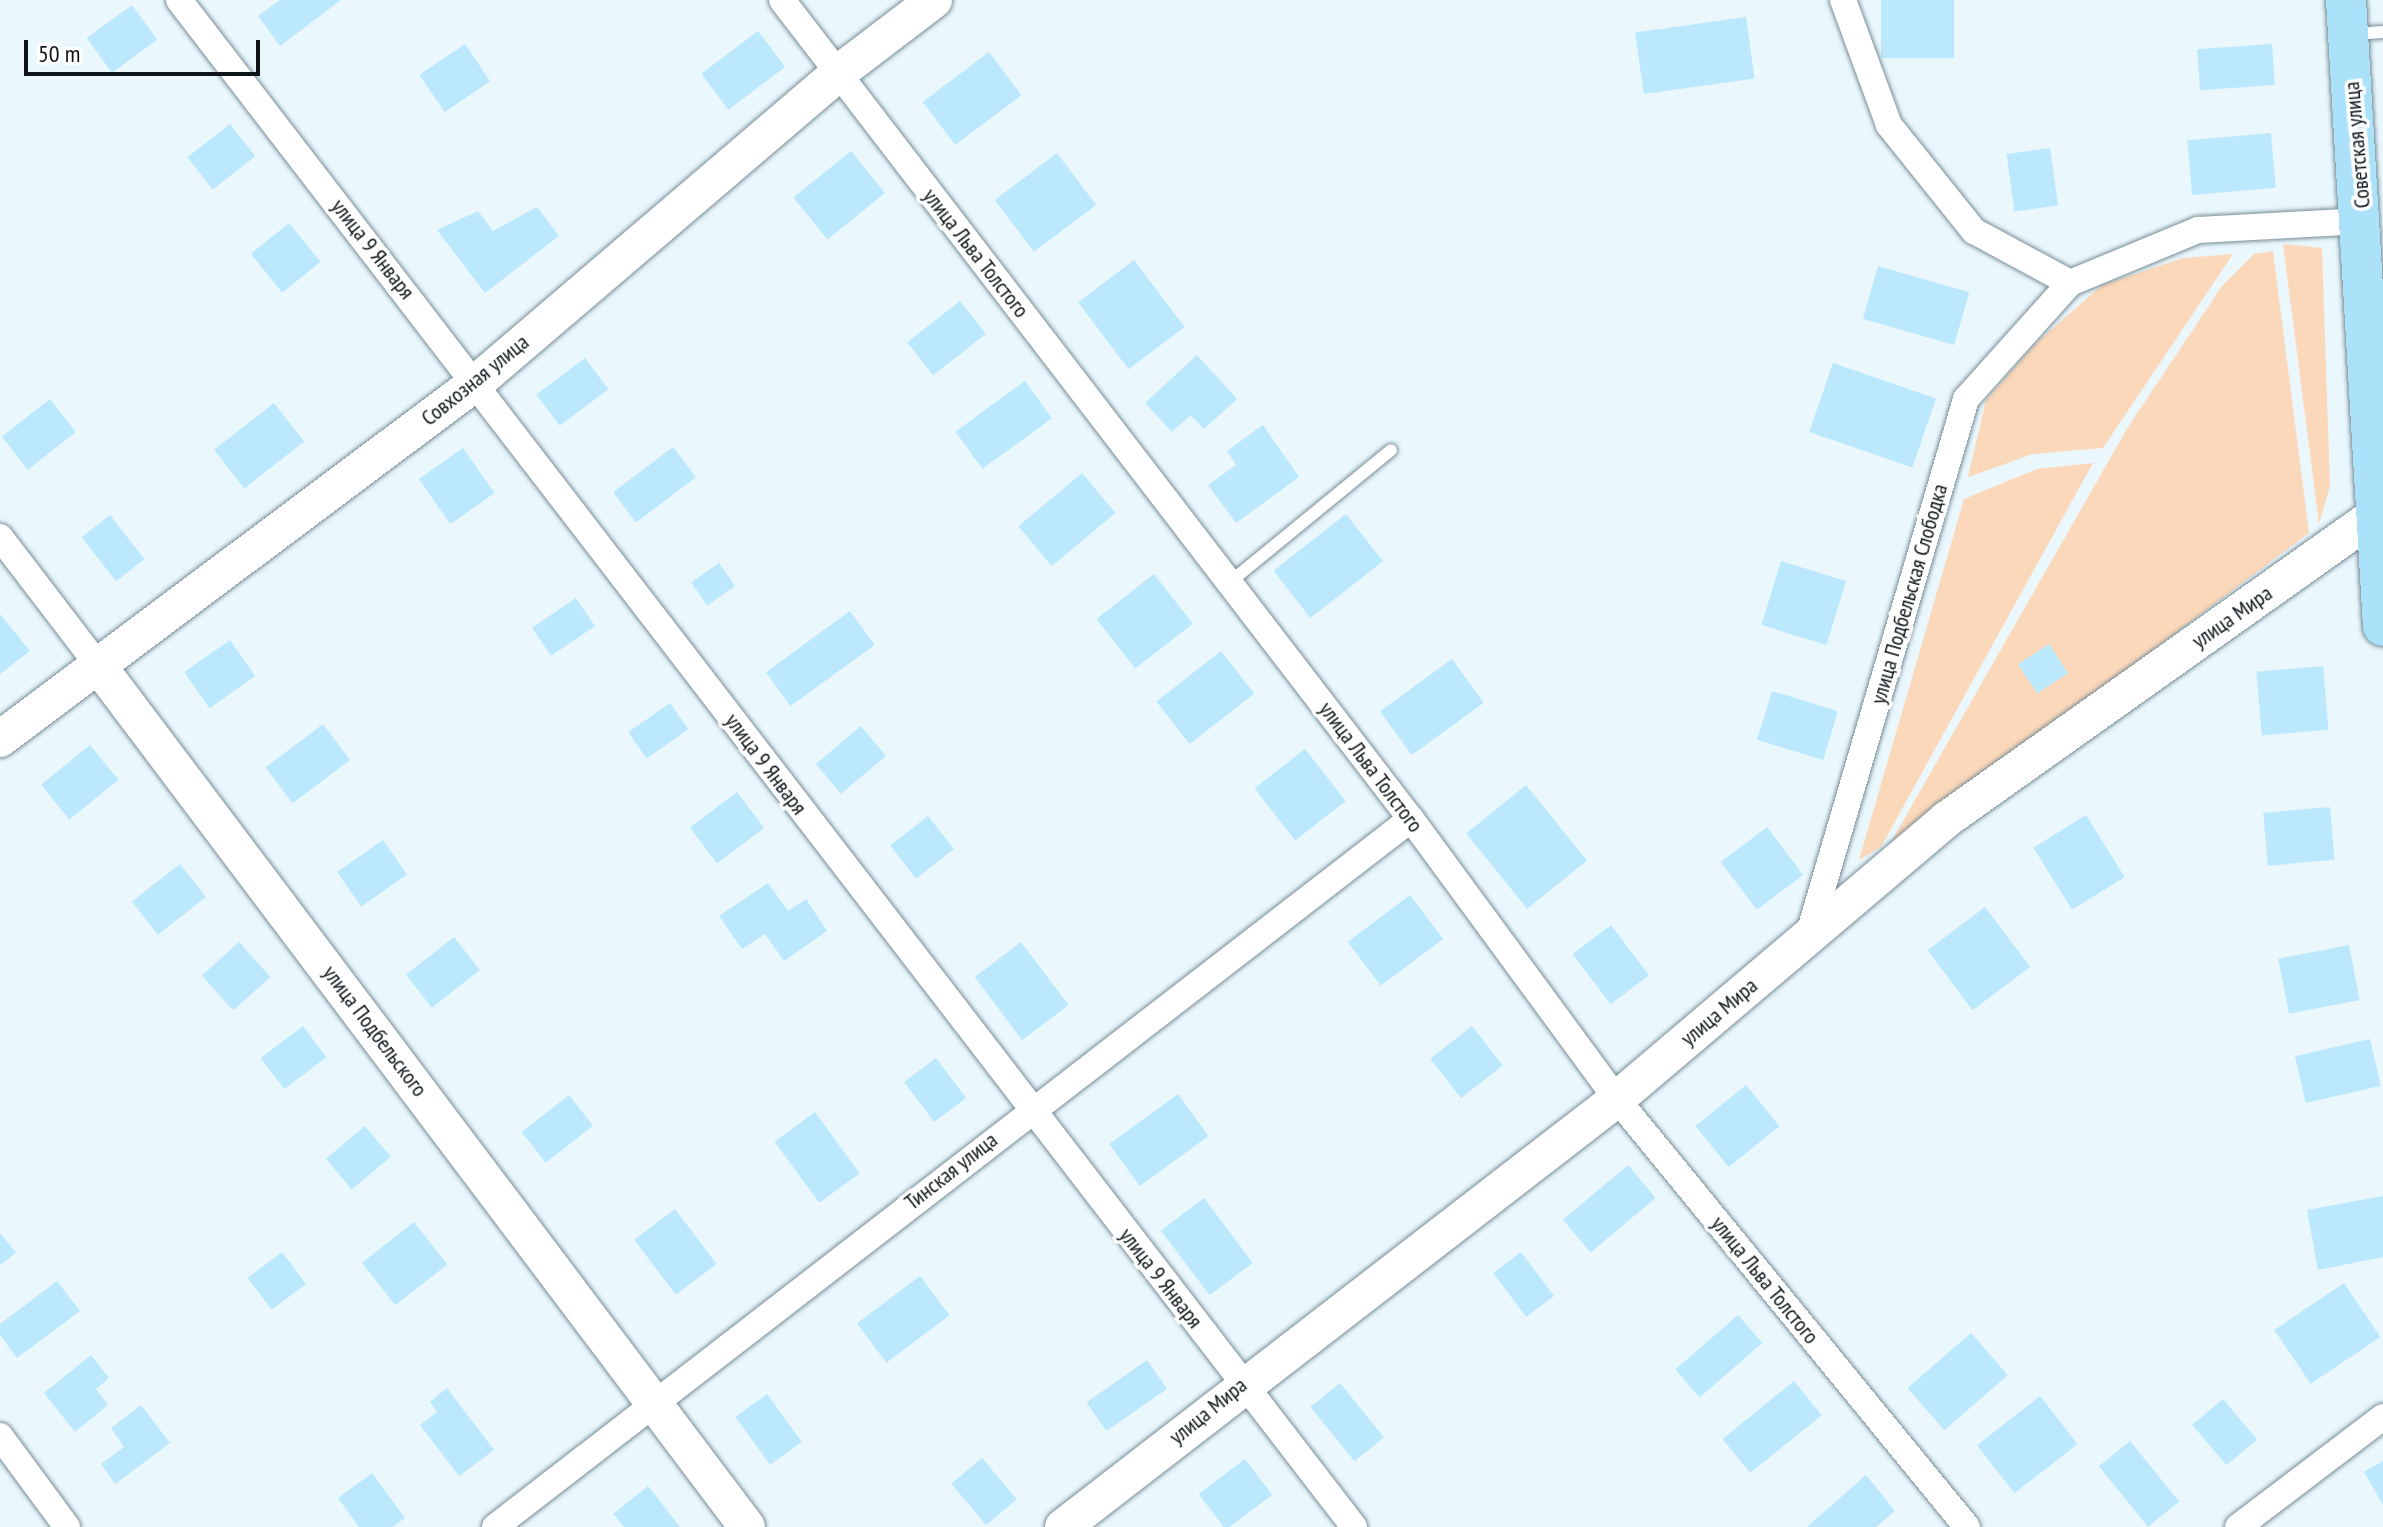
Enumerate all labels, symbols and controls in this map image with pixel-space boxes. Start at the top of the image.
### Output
scale bar [28,24,264,74]
text: 50 m [38,38,80,69]
street label: Советская улица [2338,81,2376,209]
street label: улица Льва Толстого [917,183,1035,323]
street label: улица 9 Января [326,194,420,304]
street label: Совхозная улица [416,329,534,431]
street label: улица Подбельская Слободка [1865,481,1953,707]
street label: улица Мира [2187,580,2277,654]
street label: улица Льва Толстого [1313,696,1429,838]
street label: улица 9 Января [719,708,813,820]
street label: улица Подбельского [317,960,433,1102]
street label: улица Мира [1675,972,1763,1052]
street label: Тинская улица [899,1127,1003,1215]
street label: улица Льва Толстого [1705,1211,1825,1349]
street label: улица 9 Января [1114,1223,1208,1333]
street label: улица Мира [1164,1372,1252,1450]

